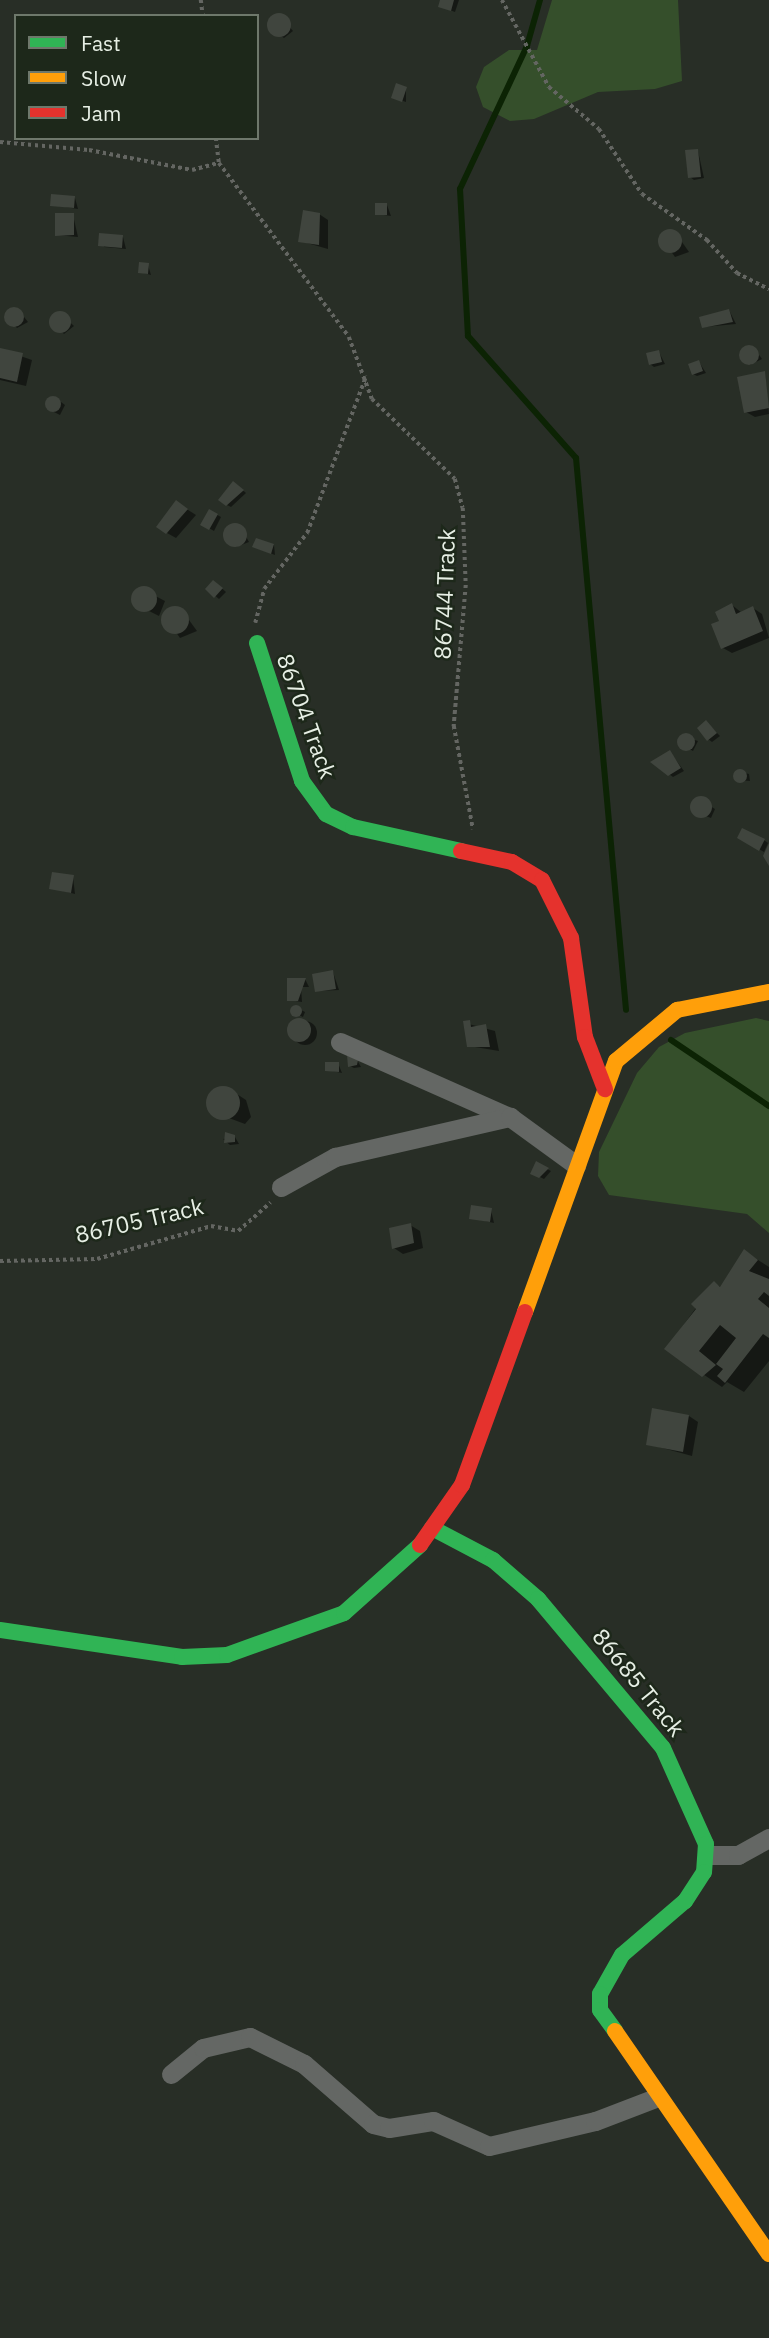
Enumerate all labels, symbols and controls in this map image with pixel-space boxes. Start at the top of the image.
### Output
legend [14,14,259,140]
text: Fast [81,29,121,57]
text: Slow [81,64,127,92]
text: Jam [81,99,121,127]
street label: 86744 Track [428,528,460,660]
street label: 86704 Track [272,650,342,782]
street label: 86705 Track [72,1192,206,1248]
street label: 86685 Track [587,1622,691,1742]

